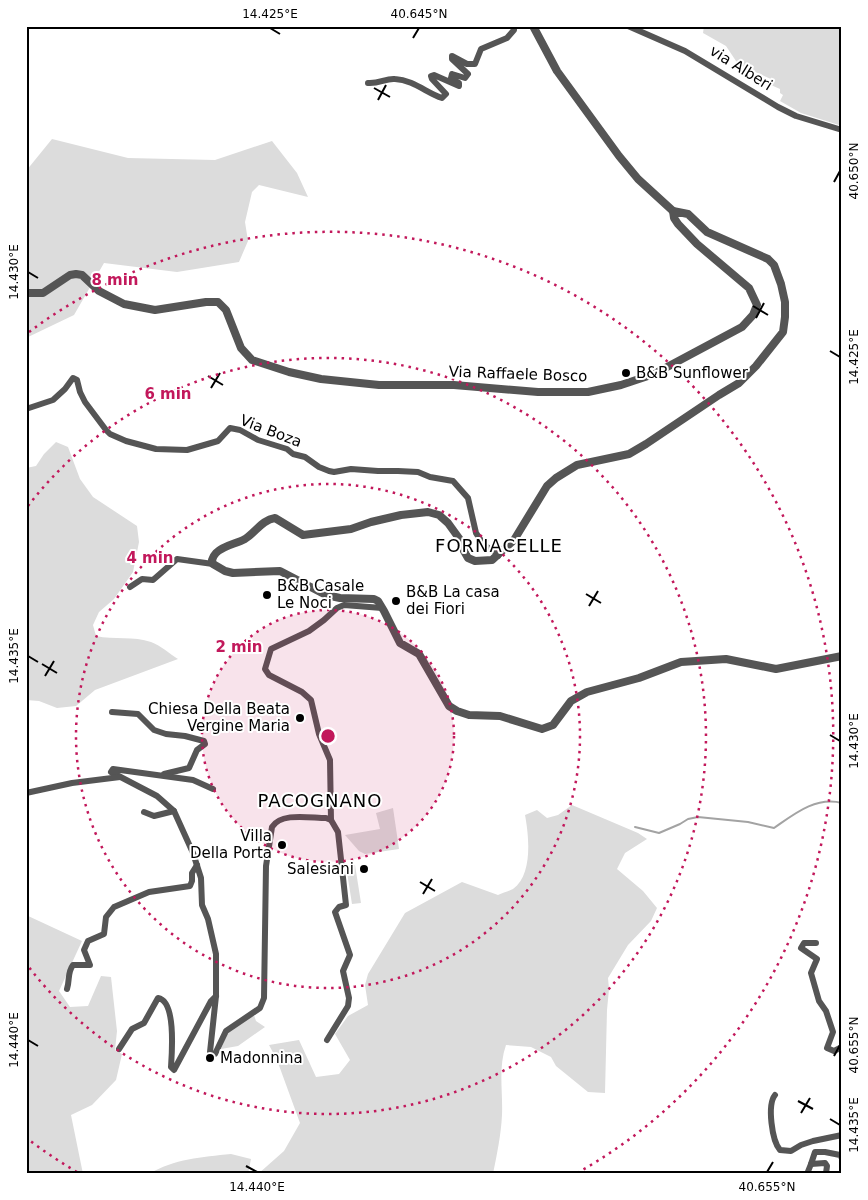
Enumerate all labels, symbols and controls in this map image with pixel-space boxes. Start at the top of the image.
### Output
text: 14.425°E [242,7,298,21]
text: 40.645°N [391,7,447,21]
street label: via Alberi [706,42,776,94]
text: 40.650°N [847,143,861,199]
text: 14.430°E [7,244,21,300]
text: 8 min [91,271,139,289]
text: 14.425°E [847,329,861,385]
street label: Via Raffaele Bosco [448,363,588,385]
place label: B&B Sunflower [636,364,749,382]
marker: B&B Sunflower [620,367,632,379]
text: 6 min [144,385,192,403]
street label: Via Boza [238,411,304,451]
district label: FORNACELLE [435,535,563,556]
text: 4 min [126,549,174,567]
place label: B&B Casale Le Noci [277,577,364,612]
place label: B&B La casa dei Fiori [406,583,500,618]
marker: B&B Casale Le Noci [261,589,273,601]
marker: B&B La casa dei Fiori [390,595,402,607]
text: 14.435°E [7,628,21,684]
text: 2 min [215,638,263,656]
place label: Chiesa Della Beata Vergine Maria [148,700,290,735]
marker: Chiesa Della Beata Vergine Maria [294,712,306,724]
text: 14.430°E [847,713,861,769]
centre of rings [319,727,337,745]
district label: PACOGNANO [258,790,382,811]
place label: Villa Della Porta [190,827,272,862]
marker: Villa Della Porta [276,839,288,851]
place label: Salesiani [287,860,354,878]
marker: Salesiani [358,863,370,875]
text: 14.440°E [7,1012,21,1068]
text: 40.655°N [847,1017,861,1073]
place label: Madonnina [220,1049,303,1067]
marker: Madonnina [204,1052,216,1064]
text: 14.435°E [847,1097,861,1153]
text: 14.440°E [229,1180,285,1194]
text: 40.655°N [739,1180,795,1194]

